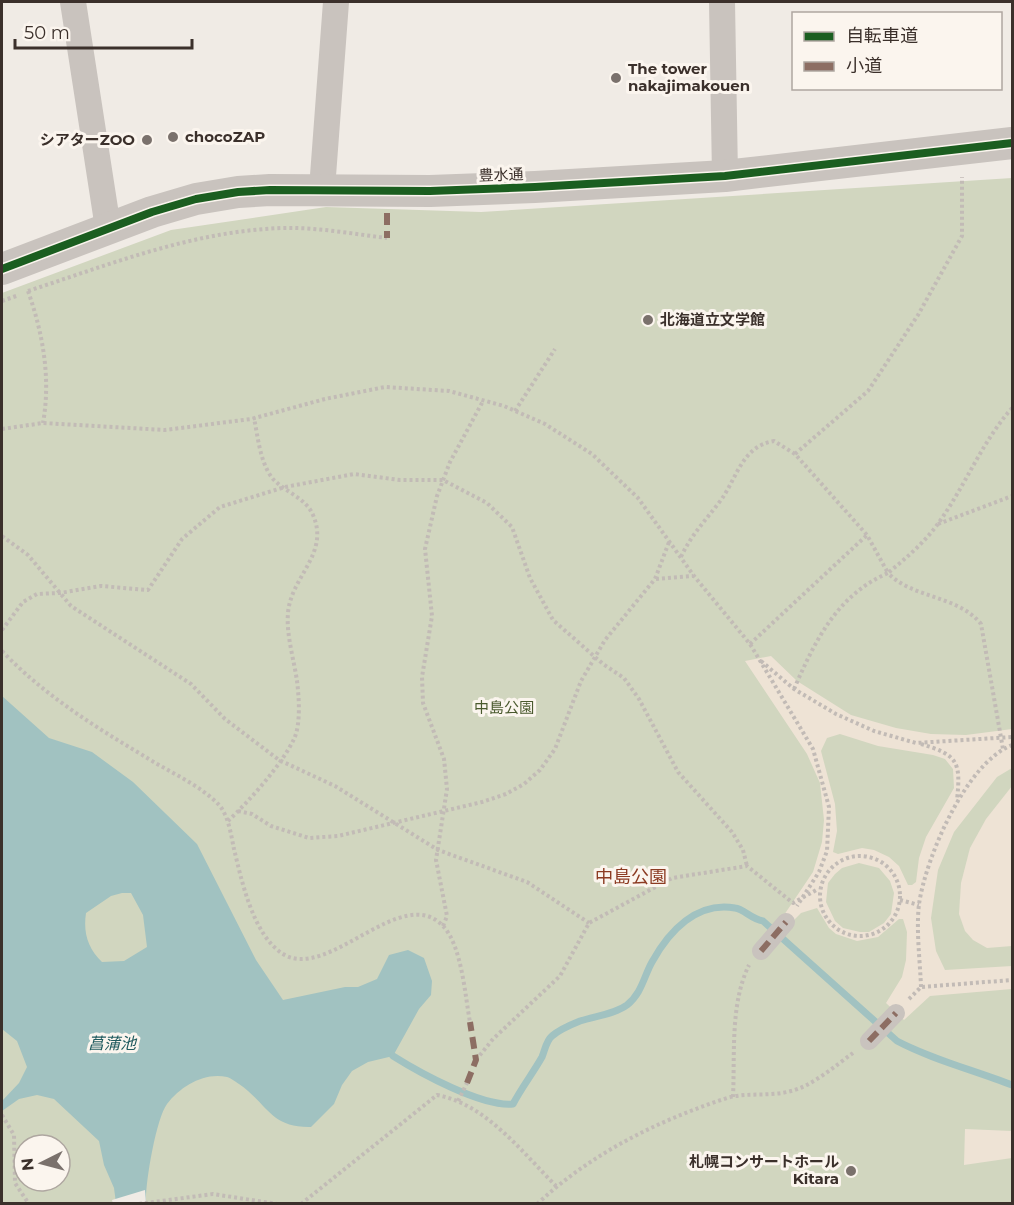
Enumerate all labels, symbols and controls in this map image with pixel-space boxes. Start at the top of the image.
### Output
scale bar [15,12,192,50]
legend [792,12,1002,90]
text: 50 m [24,22,70,44]
text: 自転車道 [846,25,918,47]
text: 小道 [846,55,882,77]
place label: The tower nakajimakouen [628,59,750,95]
marker: The tower nakajimakouen [609,71,623,85]
place label: chocoZAP [185,127,265,146]
place label: シアターZOO [40,130,135,149]
marker: chocoZAP [166,130,180,144]
marker: シアターZOO [140,133,154,147]
street label: 豊水通 [478,164,524,185]
place label: 北海道立文学館 [660,310,765,329]
marker: 北海道立文学館 [641,313,655,327]
park label: 中島公園 [474,698,534,717]
district label: 中島公園 [595,866,667,888]
water label: 菖蒲池 [88,1034,138,1053]
north arrow [12,1133,72,1193]
place label: 札幌コンサートホール Kitara [689,1152,839,1188]
text: N [17,1157,38,1172]
marker: 札幌コンサートホール Kitara [844,1164,858,1178]

